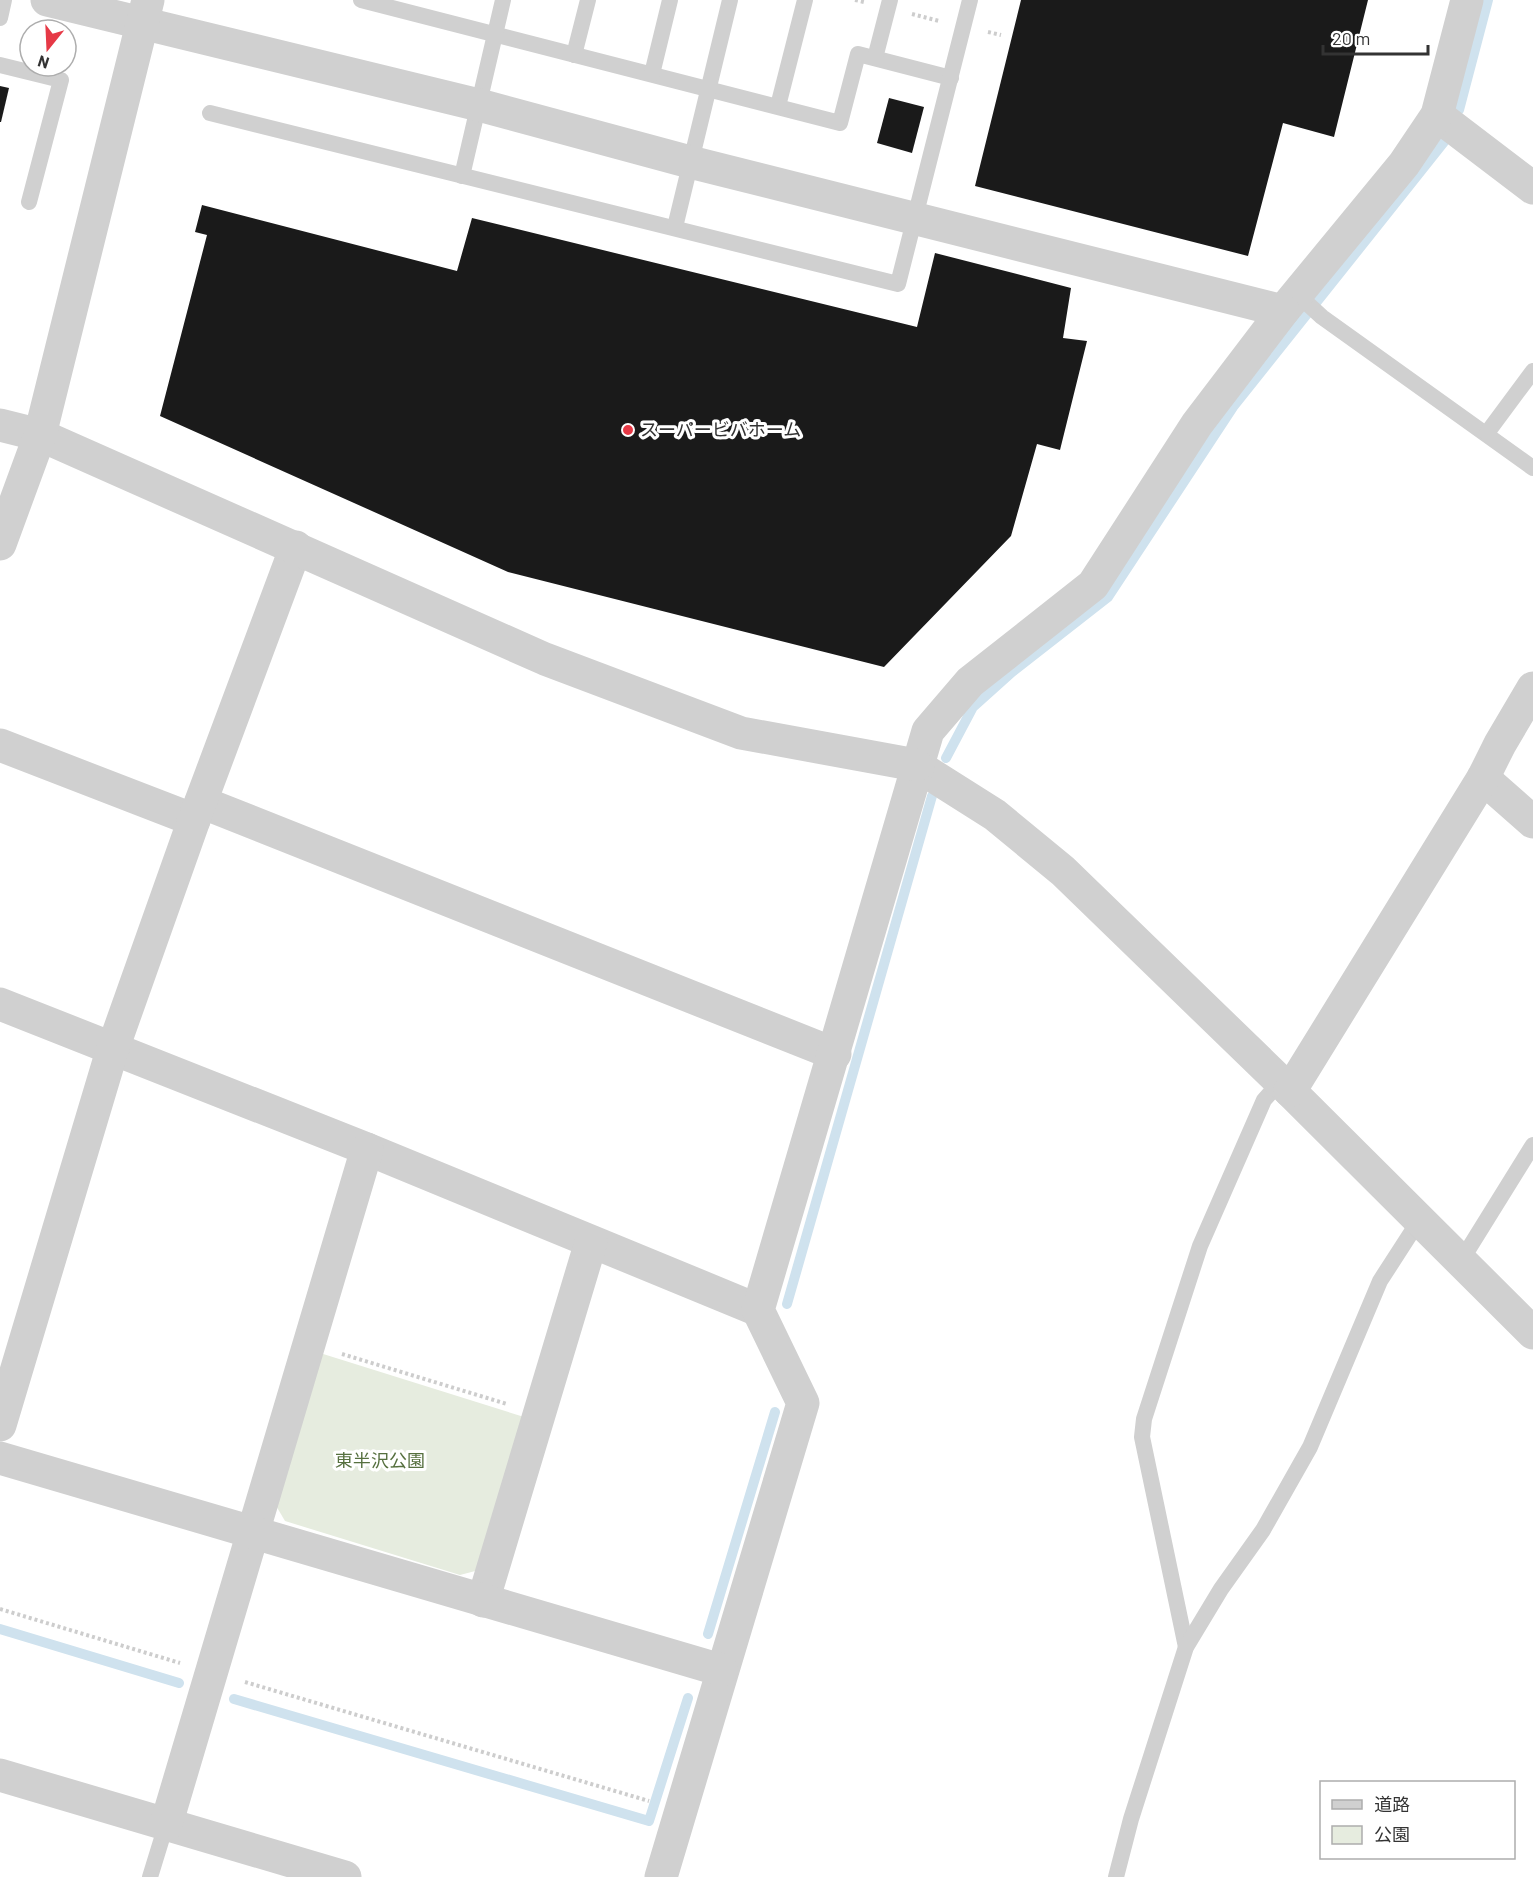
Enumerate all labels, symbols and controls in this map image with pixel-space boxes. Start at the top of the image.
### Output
north arrow [18,18,78,78]
scale bar [1323,18,1428,56]
text: 20 m [1332,27,1370,49]
text: N [35,52,51,73]
place label: スーパービバホーム [640,418,801,440]
marker: スーパービバホーム [621,423,635,437]
park label: 東半沢公園 [335,1449,425,1471]
legend [1320,1781,1515,1859]
text: 道路 [1374,1793,1410,1815]
text: 公園 [1374,1823,1410,1845]

